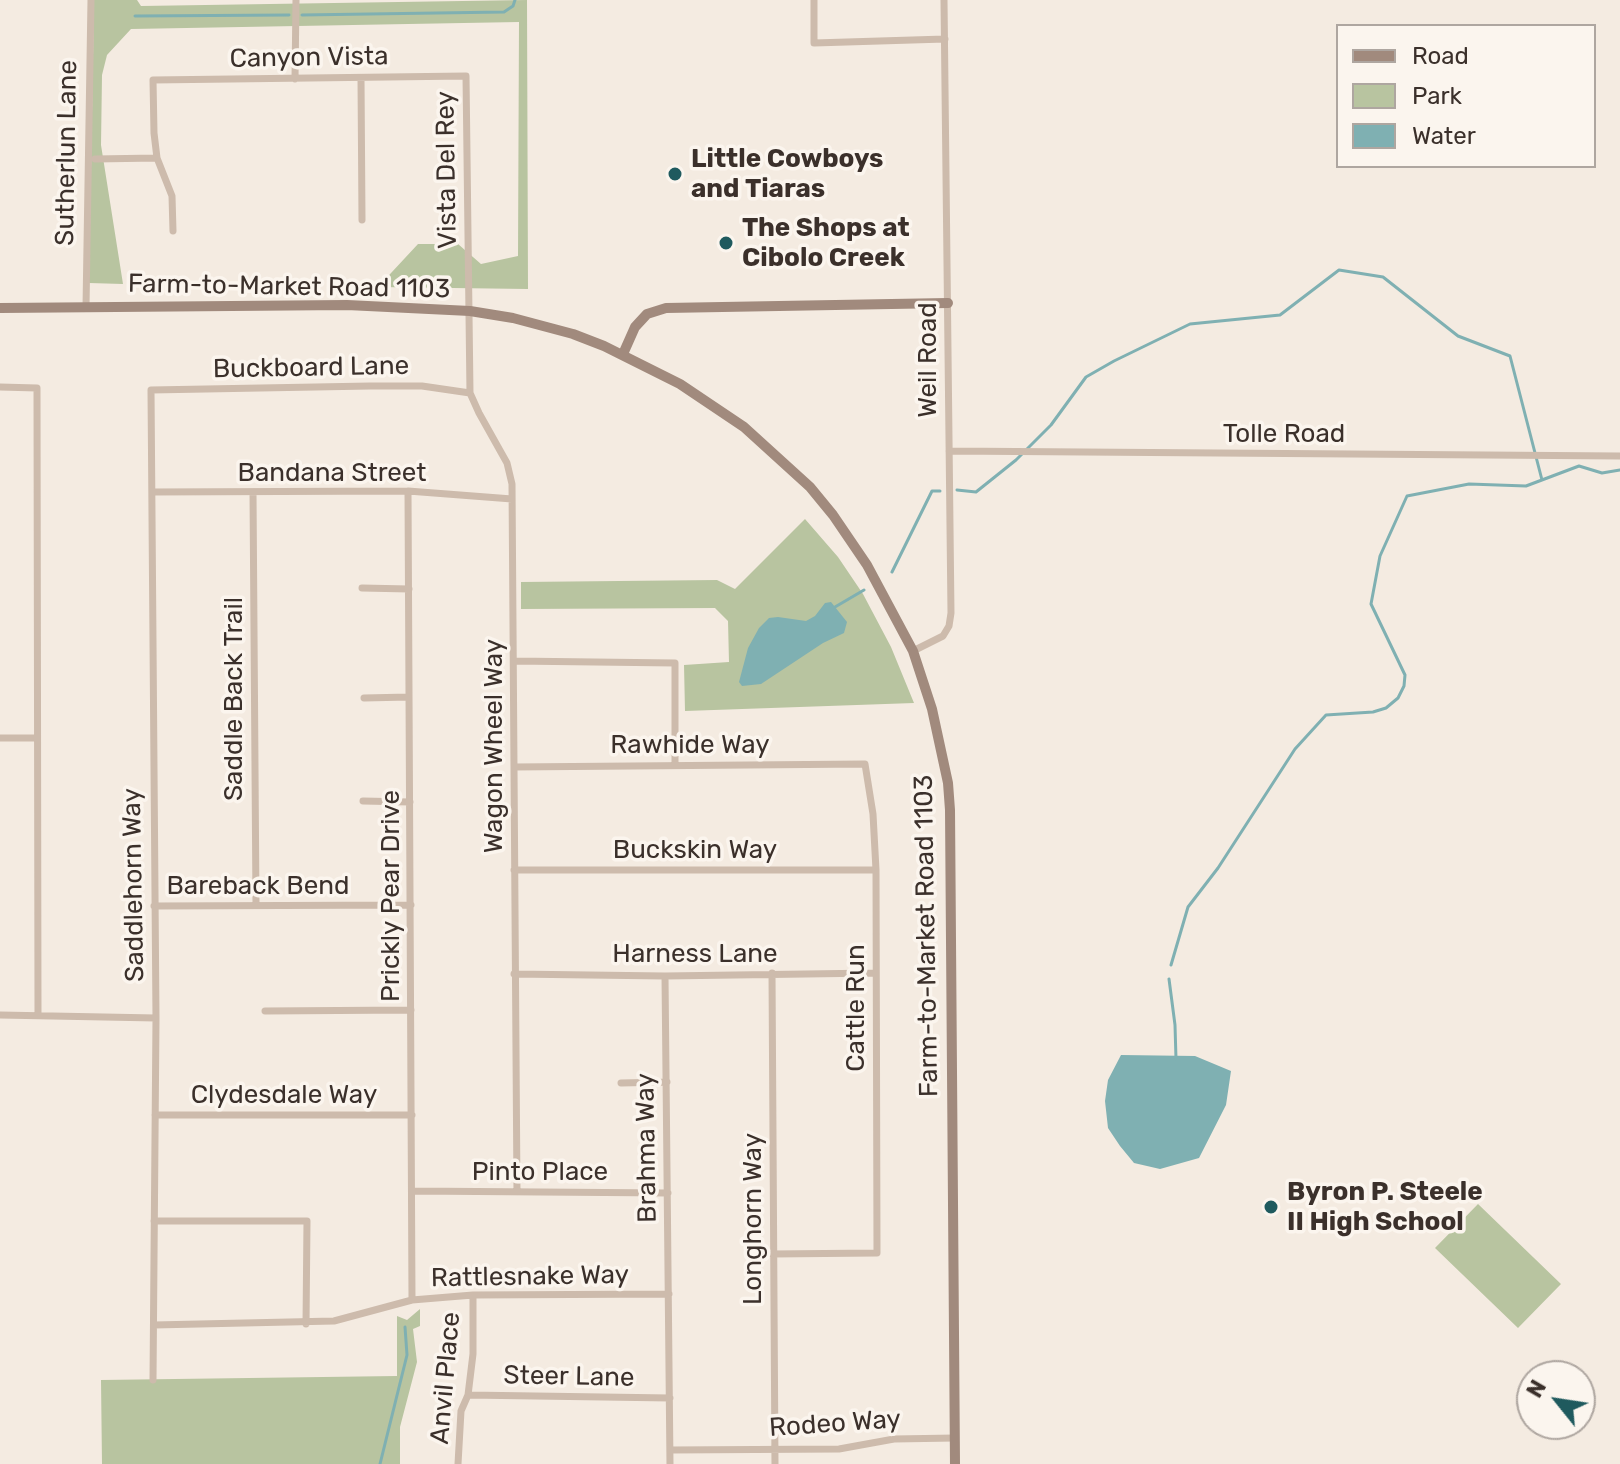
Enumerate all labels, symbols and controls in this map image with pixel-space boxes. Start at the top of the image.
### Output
legend [1336,24,1596,168]
street label: Canyon Vista [229,41,389,75]
text: Road [1412,42,1469,70]
street label: Sutherlun Lane [50,60,84,246]
text: Park [1412,82,1462,110]
street label: Vista Del Rey [430,91,464,249]
text: Water [1412,122,1476,150]
place label: Little Cowboys and Tiaras [691,143,883,204]
marker: Little Cowboys and Tiaras [666,165,684,183]
place label: The Shops at Cibolo Creek [742,212,910,274]
marker: The Shops at Cibolo Creek [717,234,735,252]
street label: Farm-to-Market Road 1103 [128,269,450,305]
street label: Weil Road [912,302,944,418]
street label: Buckboard Lane [213,351,409,385]
street label: Tolle Road [1223,418,1345,450]
street label: Bandana Street [238,457,426,489]
street label: Saddle Back Trail [218,597,250,801]
street label: Wagon Wheel Way [478,639,510,853]
street label: Rawhide Way [610,729,770,761]
street label: Farm-to-Market Road 1103 [909,775,945,1097]
street label: Saddlehorn Way [117,788,151,982]
street label: Prickly Pear Drive [375,790,407,1002]
street label: Buckskin Way [613,834,777,866]
street label: Bareback Bend [166,870,350,902]
street label: Harness Lane [612,938,778,970]
street label: Cattle Run [840,944,872,1072]
street label: Brahma Way [630,1073,664,1223]
street label: Clydesdale Way [191,1079,377,1111]
street label: Longhorn Way [737,1133,769,1305]
street label: Pinto Place [472,1156,608,1188]
place label: Byron P. Steele II High School [1287,1176,1483,1238]
marker: Byron P. Steele II High School [1262,1198,1280,1216]
street label: Rattlesnake Way [431,1260,629,1294]
street label: Anvil Place [425,1311,467,1445]
street label: Steer Lane [503,1360,635,1394]
north arrow [1516,1360,1596,1440]
text: N [1521,1375,1552,1402]
street label: Rodeo Way [768,1404,902,1444]

